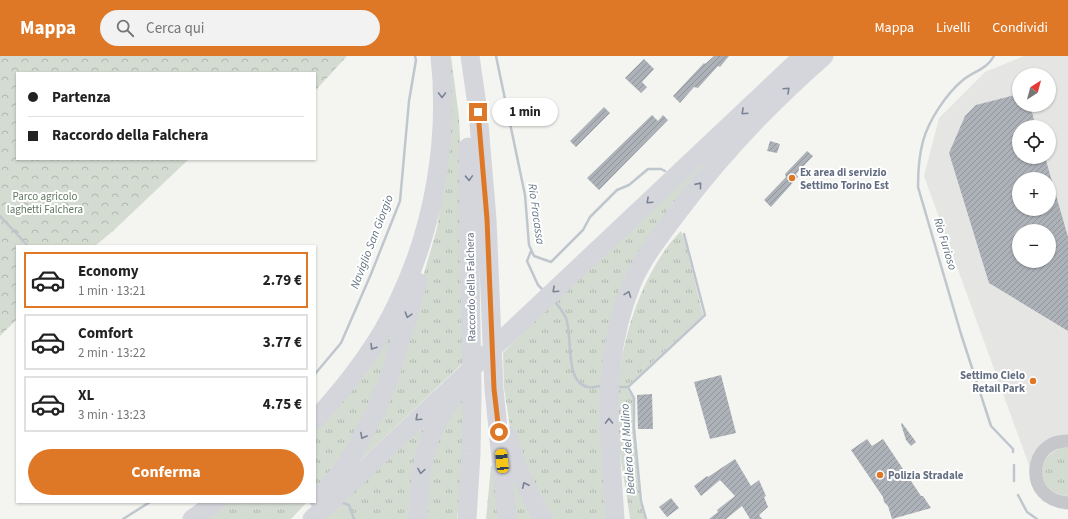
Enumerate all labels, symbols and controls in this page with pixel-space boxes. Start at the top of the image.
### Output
search box [100,10,380,46]
text: Mappa [20,15,76,42]
icon: search [114,17,136,39]
text: Cerca qui [146,18,205,39]
text: Mappa [874,18,914,38]
text: Livelli [936,18,970,38]
text: Condividi [992,18,1048,38]
north arrow [1012,68,1056,112]
map controls [1012,68,1056,268]
text: Partenza [52,87,111,108]
one-way arrow [782,87,790,94]
one-way arrow [438,92,447,98]
callout: 1 min [492,98,558,126]
route end [469,103,487,121]
text: 1 min [509,103,541,121]
one-way arrow [741,107,749,114]
button: locate [1012,120,1056,164]
text: Raccordo della Falchera [52,125,208,146]
place label: Ex area di servizio Settimo Torino Est [800,165,890,193]
button: + [1012,172,1056,216]
marker: Ex area di servizio Settimo Torino Est [787,173,797,183]
one-way arrow [465,175,474,181]
water label: Rio Fracassa [523,182,549,246]
one-way arrow [694,182,701,190]
park label: Parco agricolo laghetti Falchera [7,189,83,217]
water label: Naviglio San Giorgio [346,193,398,291]
one-way arrow [646,196,654,204]
water label: Rio Furioso [929,216,961,272]
button: − [1012,224,1056,268]
street label: Raccordo della Falchera [463,232,479,342]
text: Economy [78,261,139,282]
icon: car [30,262,66,298]
text: 2.79 € [263,270,302,291]
text: 1 min · 13:21 [78,282,146,300]
one-way arrow [552,285,559,292]
one-way arrow [624,290,632,297]
one-way arrow [404,311,413,318]
text: Comfort [78,323,133,344]
icon: car [30,324,66,360]
text: 3.77 € [263,332,302,353]
one-way arrow [370,343,377,350]
text: 2 min · 13:22 [78,344,146,362]
place label: Settimo Cielo Retail Park [960,368,1025,396]
marker: Settimo Cielo Retail Park [1028,376,1038,386]
text: XL [78,385,94,406]
icon: car [30,386,66,422]
text: 4.75 € [263,394,302,415]
water label: Bealera del Mulino [616,403,640,495]
text: 3 min · 13:23 [78,406,146,424]
one-way arrow [415,414,423,421]
one-way arrow [605,418,613,424]
route start [490,423,508,441]
one-way arrow [361,432,368,439]
car [495,448,509,474]
button: Conferma [28,449,304,495]
one-way arrow [417,468,426,474]
place label: Polizia Stradale [888,468,964,483]
marker: Polizia Stradale [875,470,885,480]
one-way arrow [522,481,530,489]

